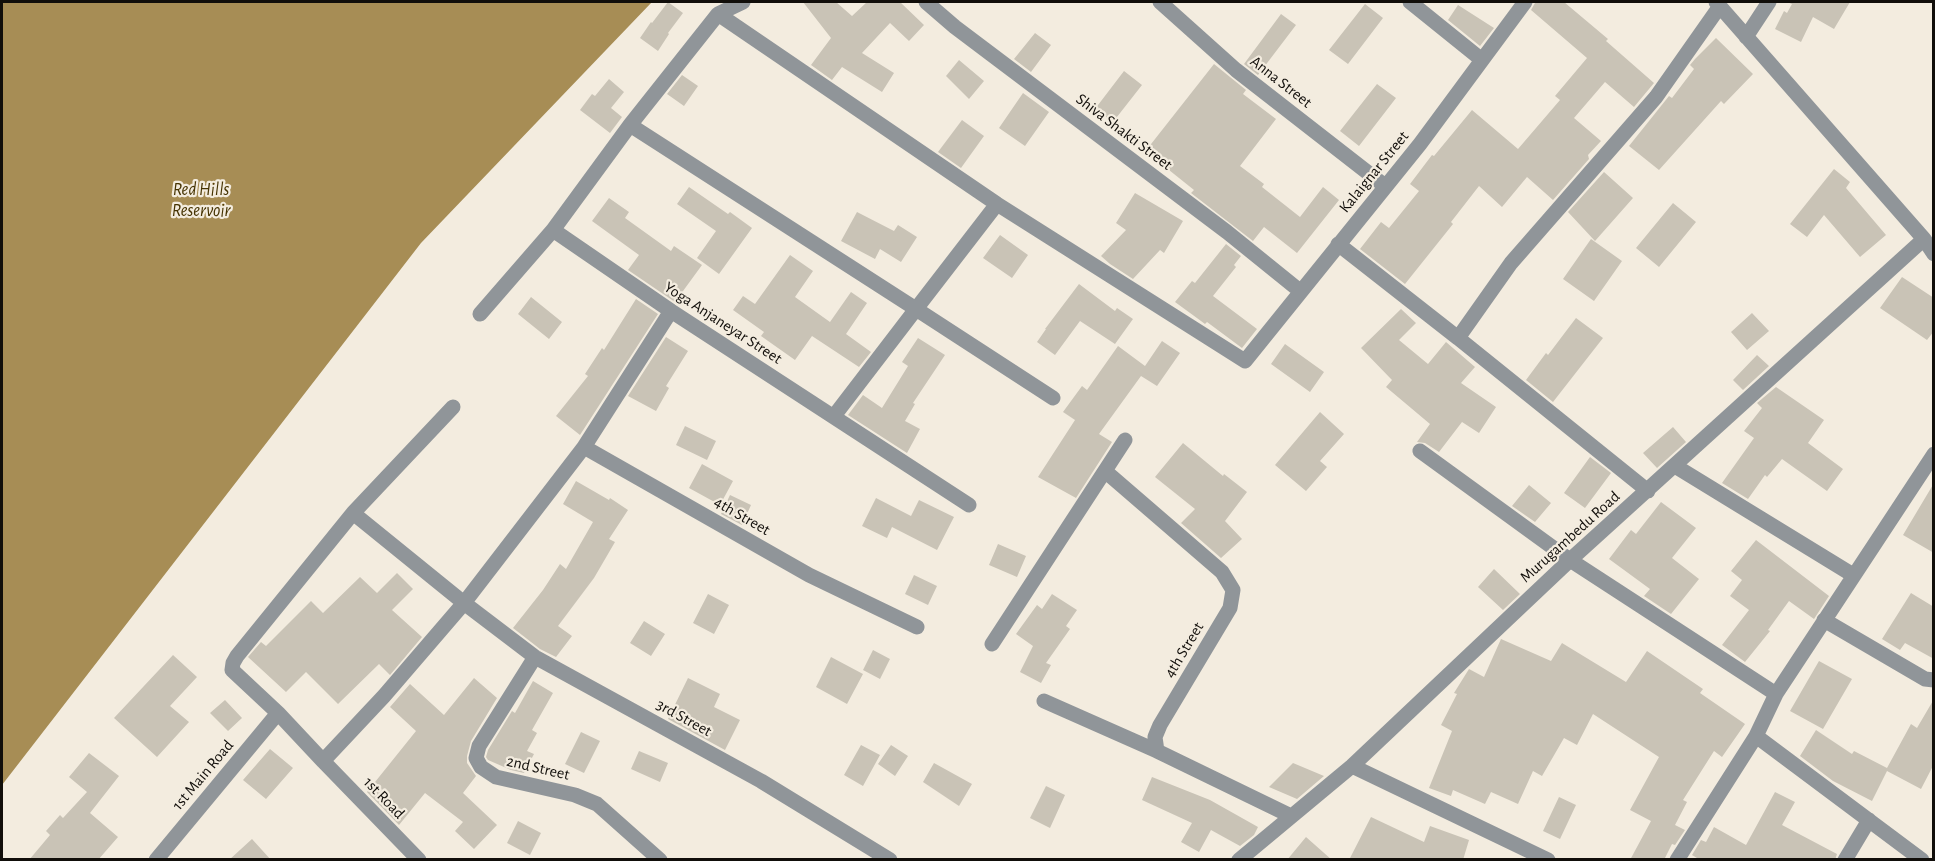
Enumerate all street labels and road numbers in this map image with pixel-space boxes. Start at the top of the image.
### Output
street label: Anna Street [1246,52,1316,112]
street label: Shiva Shakti Street [1072,89,1176,175]
street label: Kalaignar Street [1335,127,1413,217]
street label: Yoga Anjaneyar Street [660,278,786,368]
street label: Murugambedu Road [1516,487,1624,587]
street label: 4th Street [711,492,773,540]
street label: 4th Street [1160,619,1208,681]
street label: 3rd Street [653,695,715,741]
street label: 1st Main Road [168,736,238,814]
street label: 2nd Street [505,751,571,785]
street label: 1st Road [359,773,409,823]

